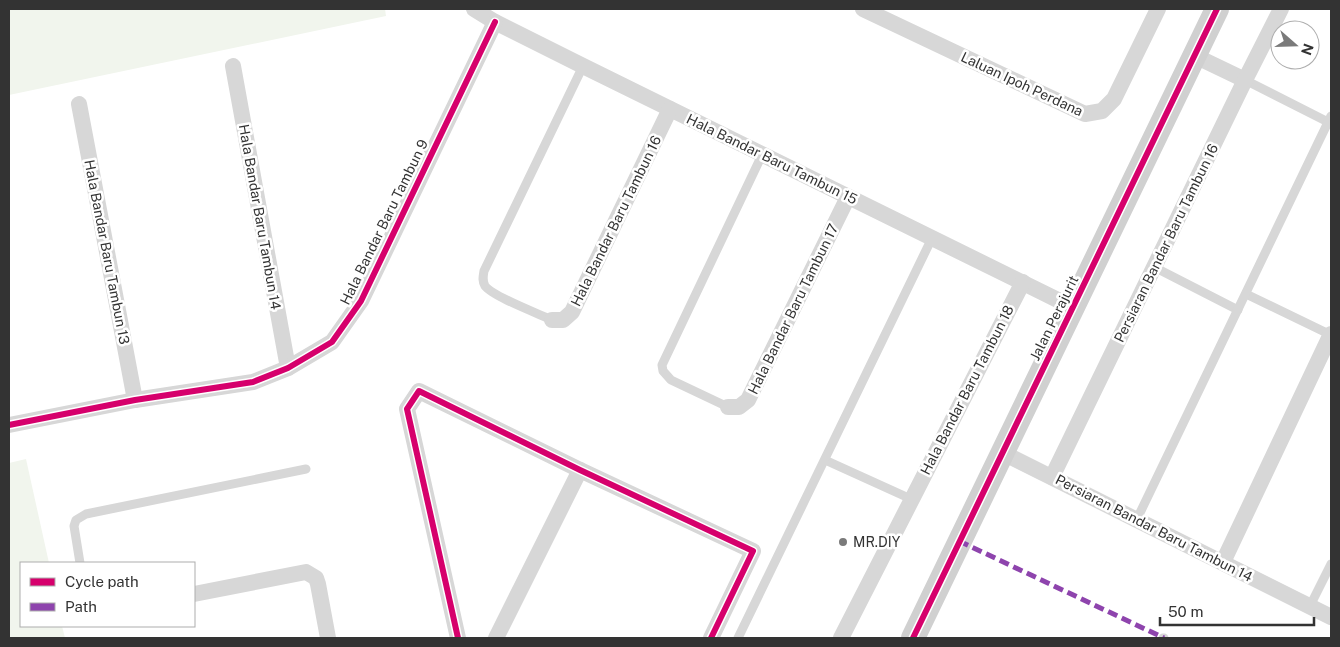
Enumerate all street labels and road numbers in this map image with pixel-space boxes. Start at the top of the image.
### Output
street label: Laluan Ipoh Perdana [959,49,1085,119]
street label: Hala Bandar Baru Tambun 15 [684,111,860,207]
street label: Hala Bandar Baru Tambun 14 [236,123,284,311]
street label: Hala Bandar Baru Tambun 16 [568,133,664,309]
street label: Hala Bandar Baru Tambun 9 [337,136,431,307]
street label: Persiaran Bandar Baru Tambun 16 [1111,141,1221,345]
street label: Hala Bandar Baru Tambun 13 [81,158,133,346]
street label: Hala Bandar Baru Tambun 17 [745,221,841,397]
street label: Jalan Perajurit [1027,273,1081,363]
street label: Hala Bandar Baru Tambun 18 [917,303,1017,477]
street label: Persiaran Bandar Baru Tambun 14 [1053,471,1255,585]

